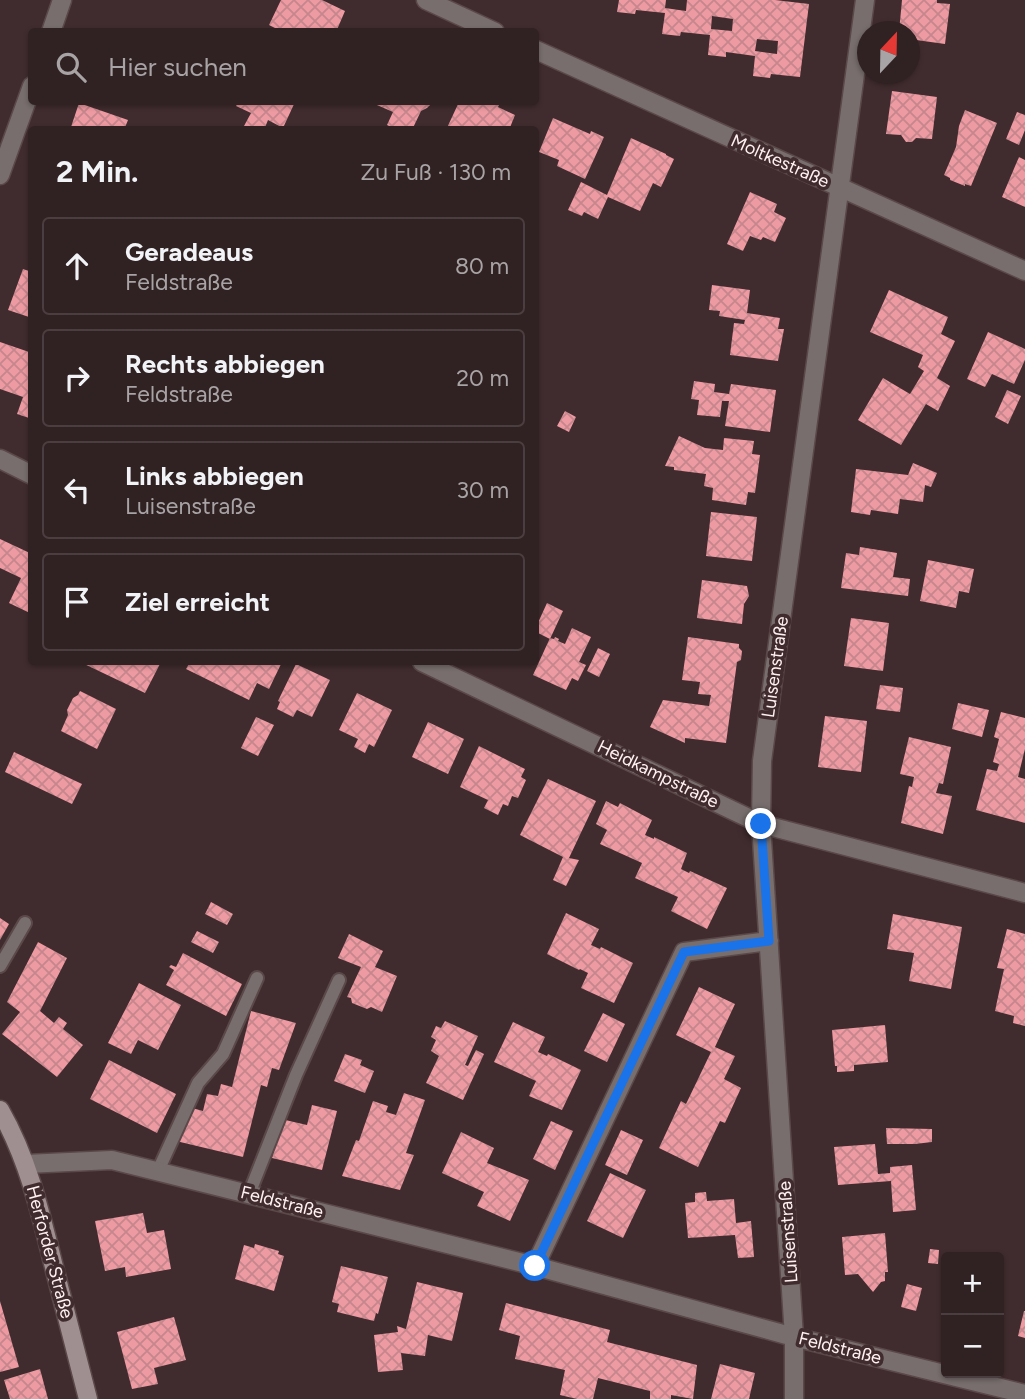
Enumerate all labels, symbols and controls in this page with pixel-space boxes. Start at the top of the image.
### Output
north arrow [857,21,920,84]
search box [28,28,539,105]
icon: search [52,48,90,86]
text: Hier suchen [108,51,247,83]
street label: Moltkestraße [727,130,833,193]
text: 2 Min. [56,153,139,190]
text: Zu Fuß · 130 m [360,158,511,186]
text: Geradeaus [125,236,253,268]
icon: ahead [58,247,96,285]
text: 80 m [455,252,509,280]
text: Feldstraße [125,268,233,296]
text: Rechts abbiegen [125,348,325,380]
icon: right [58,359,96,397]
text: 20 m [456,364,509,392]
text: Feldstraße [125,380,233,408]
text: Links abbiegen [125,460,304,492]
icon: left [58,471,96,509]
text: 30 m [456,476,509,504]
text: Luisenstraße [125,492,256,520]
icon: arrive [58,583,96,621]
text: Ziel erreicht [125,586,270,618]
street label: Luisenstraße [757,615,793,719]
street label: Heidkampstraße [594,735,722,813]
route end [745,808,776,839]
street label: Luisenstraße [773,1180,803,1284]
street label: Feldstraße [238,1181,326,1223]
street label: Herforder Straße [22,1183,78,1321]
route start [519,1250,550,1281]
map controls [941,1252,1004,1378]
button: + [941,1252,1004,1315]
button: − [941,1315,1004,1378]
street label: Feldstraße [796,1327,884,1369]

